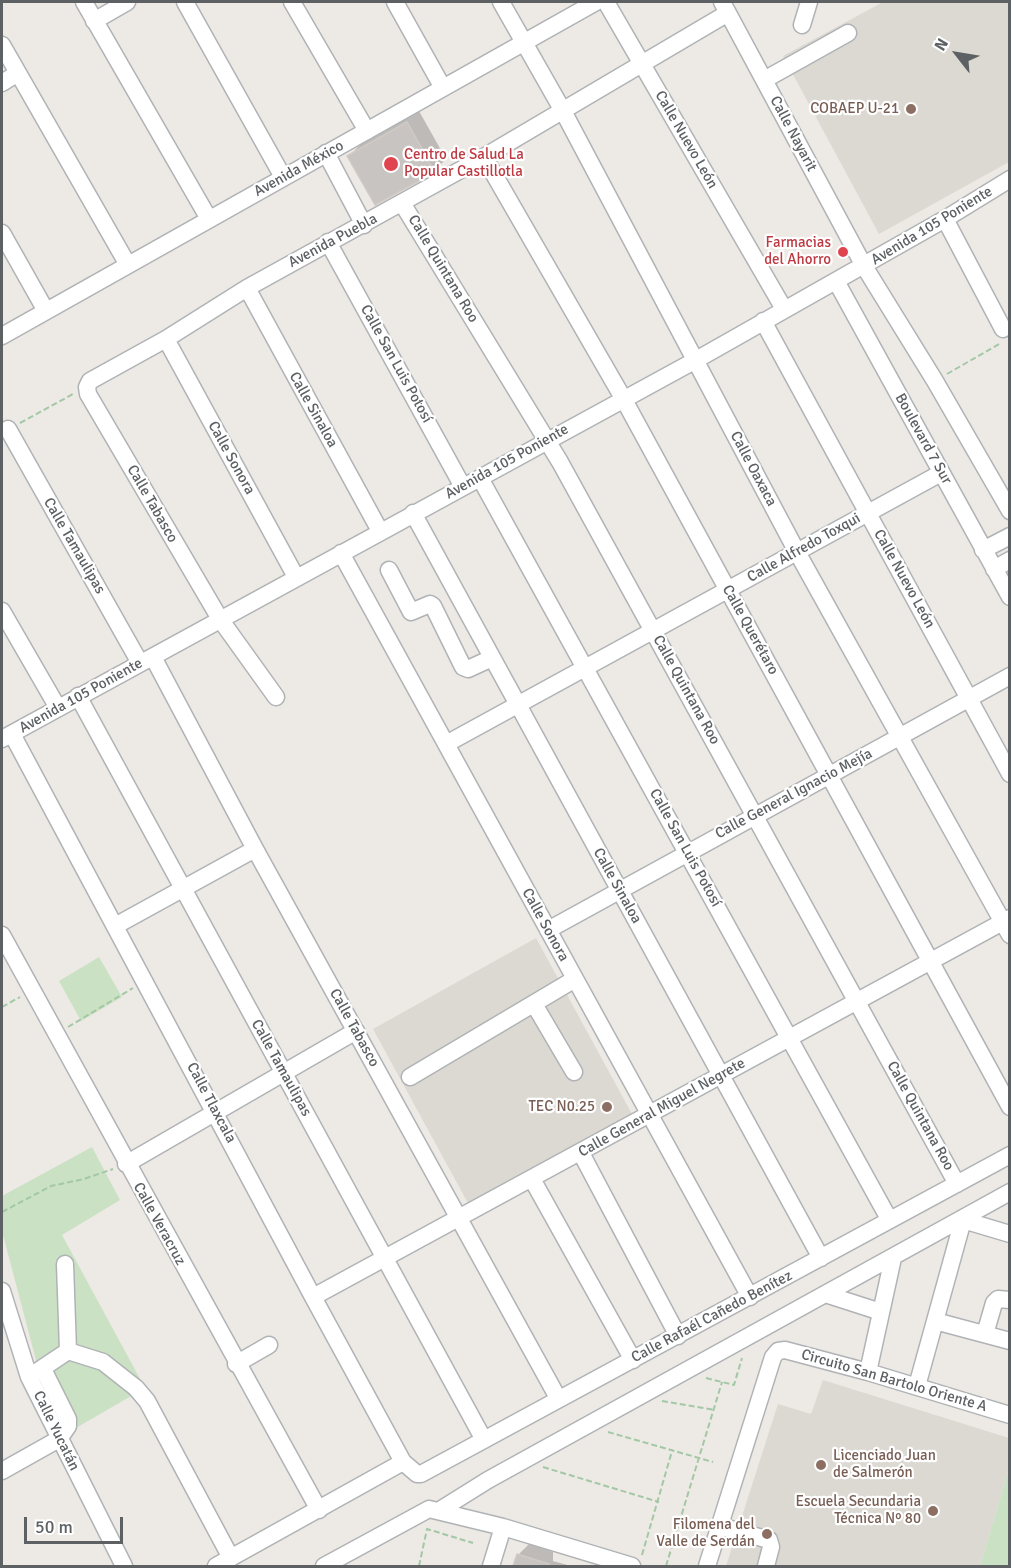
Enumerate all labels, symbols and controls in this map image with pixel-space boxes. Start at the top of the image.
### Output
north arrow [927,24,987,84]
text: N [930,35,953,55]
street label: Calle Nuevo León [651,88,721,192]
street label: Calle Nayarit [766,93,820,175]
place label: COBAEP U-21 [810,100,899,118]
marker: COBAEP U-21 [904,102,918,116]
street label: Avenida México [251,137,347,201]
place label: Centro de Salud La Popular Castillotla [404,146,524,181]
marker: Centro de Salud La Popular Castillotla [382,155,400,173]
street label: Avenida 105 Poniente [868,183,996,269]
street label: Avenida Puebla [285,210,381,272]
street label: Calle Quintana Roo [404,212,482,326]
place label: Farmacias del Ahorro [764,234,831,269]
marker: Farmacias del Ahorro [836,245,850,259]
street label: Calle San Luis Potosí [356,302,436,426]
street label: Calle Sinaloa [285,369,341,451]
street label: Boulevard 7 Sur [891,390,955,488]
street label: Calle Sonora [203,418,259,498]
street label: Avenida 105 Poniente [442,421,572,503]
street label: Calle Oaxaca [726,428,780,510]
street label: Calle Tabasco [123,462,181,546]
street label: Calle Tamaulipas [39,495,109,597]
street label: Calle Alfredo Toxqui [744,509,864,587]
street label: Calle Nuevo León [869,526,939,632]
street label: Calle Querétaro [718,582,782,678]
street label: Calle Quintana Roo [648,632,724,748]
street label: Avenida 105 Poniente [16,655,146,737]
street label: Calle General Ignacio Mejía [712,745,876,843]
street label: Calle San Luis Potosí [645,786,725,910]
street label: Calle Sinaloa [589,845,645,927]
street label: Calle Sonora [517,885,573,965]
street label: Calle Tabasco [325,986,383,1070]
street label: Calle Tamaulipas [247,1016,315,1120]
street label: Calle General Miguel Negrete [575,1055,749,1161]
street label: Calle Quintana Roo [882,1058,958,1174]
street label: Calle Tlaxcala [182,1060,240,1146]
place label: TEC N0.25 [528,1098,595,1116]
marker: TEC N0.25 [600,1100,614,1114]
street label: Calle Veracruz [129,1180,189,1268]
street label: Calle Rafaél Cañedo Benítez [629,1267,795,1367]
street label: Circuito San Bartolo Oriente A [799,1346,989,1416]
street label: Calle Yucatán [29,1388,83,1474]
place label: Licenciado Juan de Salmerón [833,1447,936,1482]
marker: Licenciado Juan de Salmerón [814,1458,828,1472]
place label: Escuela Secundaria Técnica Nº 80 [796,1493,921,1528]
marker: Escuela Secundaria Técnica Nº 80 [926,1504,940,1518]
scale bar [27,1505,126,1543]
text: 50 m [35,1516,73,1538]
place label: Filomena del Valle de Serdán [656,1516,755,1551]
marker: Filomena del Valle de Serdán [760,1527,774,1541]

